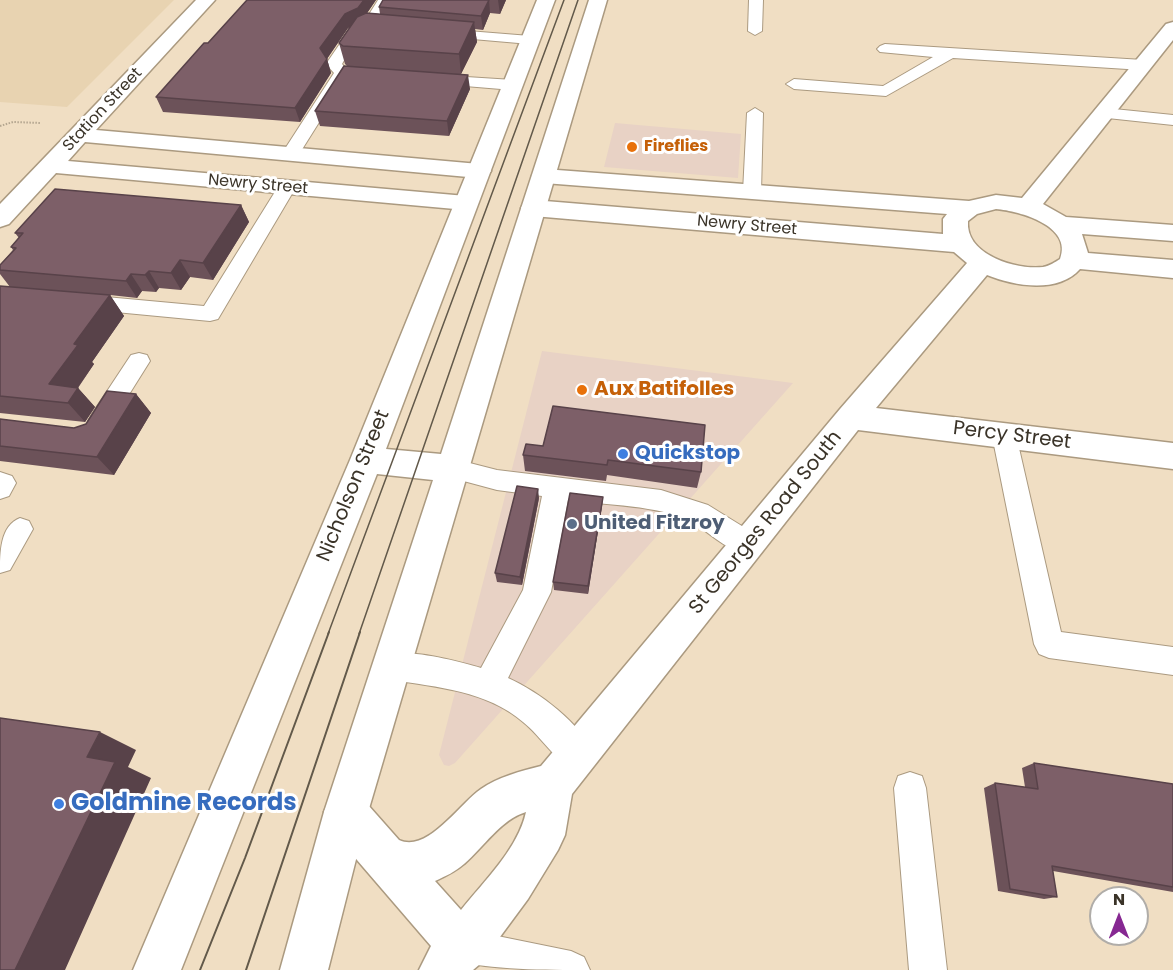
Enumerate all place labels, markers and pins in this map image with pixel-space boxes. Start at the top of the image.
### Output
place label: Fireflies [644,137,708,157]
marker: Fireflies [625,140,639,154]
place label: Aux Batifolles [594,378,734,402]
marker: Aux Batifolles [575,383,589,397]
place label: Quickstop [635,442,740,466]
marker: Quickstop [616,447,630,461]
place label: United Fitzroy [584,512,725,536]
marker: United Fitzroy [565,517,579,531]
place label: Goldmine Records [71,790,297,818]
marker: Goldmine Records [52,797,66,811]

